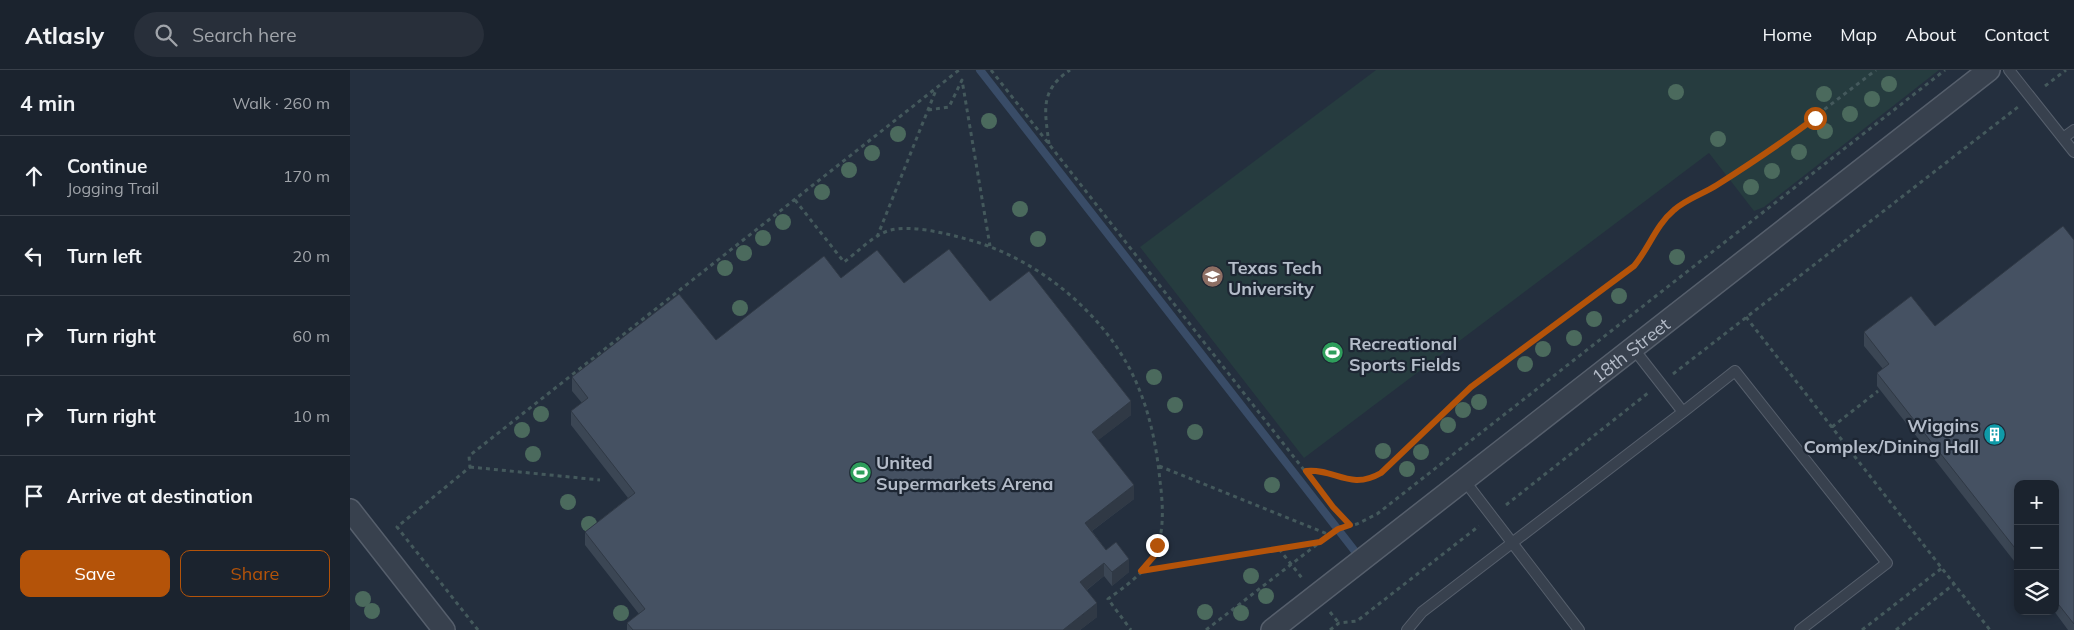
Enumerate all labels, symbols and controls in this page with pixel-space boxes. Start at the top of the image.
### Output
search box [134,12,484,57]
text: Atlasly [25,20,104,50]
icon: search [152,21,180,49]
text: Search here [192,23,297,47]
text: Home [1762,23,1812,46]
text: Map [1840,23,1877,46]
text: About [1905,23,1956,46]
text: Contact [1984,23,2049,46]
text: 4 min [20,90,75,116]
text: Walk · 260 m [232,93,330,113]
route start [1804,107,1827,130]
text: Continue [67,154,147,178]
icon: ahead [20,162,48,190]
text: 170 m [283,166,330,186]
text: Jogging Trail [67,178,159,198]
icon: left [20,242,48,270]
text: Turn left [67,244,142,268]
text: 20 m [293,246,330,266]
place label: Texas Tech University [1228,256,1322,300]
school or university icon: Texas Tech University [1200,265,1224,289]
street label: 18th Street [1587,312,1674,388]
icon: right [20,322,48,350]
text: Turn right [67,324,156,348]
text: 60 m [293,326,330,346]
place label: Recreational Sports Fields [1349,332,1461,376]
sports icon: Recreational Sports Fields [1321,341,1345,365]
icon: right [20,402,48,430]
text: Turn right [67,404,156,428]
text: 10 m [293,406,330,426]
place label: Wiggins Complex/Dining Hall [1804,414,1979,458]
building icon: Wiggins Complex/Dining Hall [1983,423,2007,447]
place label: United Supermarkets Arena [876,451,1054,495]
sports icon: United Supermarkets Arena [848,460,872,484]
map controls [2014,480,2059,615]
button: + [2014,480,2059,525]
icon: arrive [20,482,48,510]
text: Arrive at destination [67,484,253,508]
button: − [2014,525,2059,570]
route end [1146,534,1169,557]
button: Save [20,550,170,597]
button: Share [180,550,330,597]
button: layers [2014,570,2059,615]

